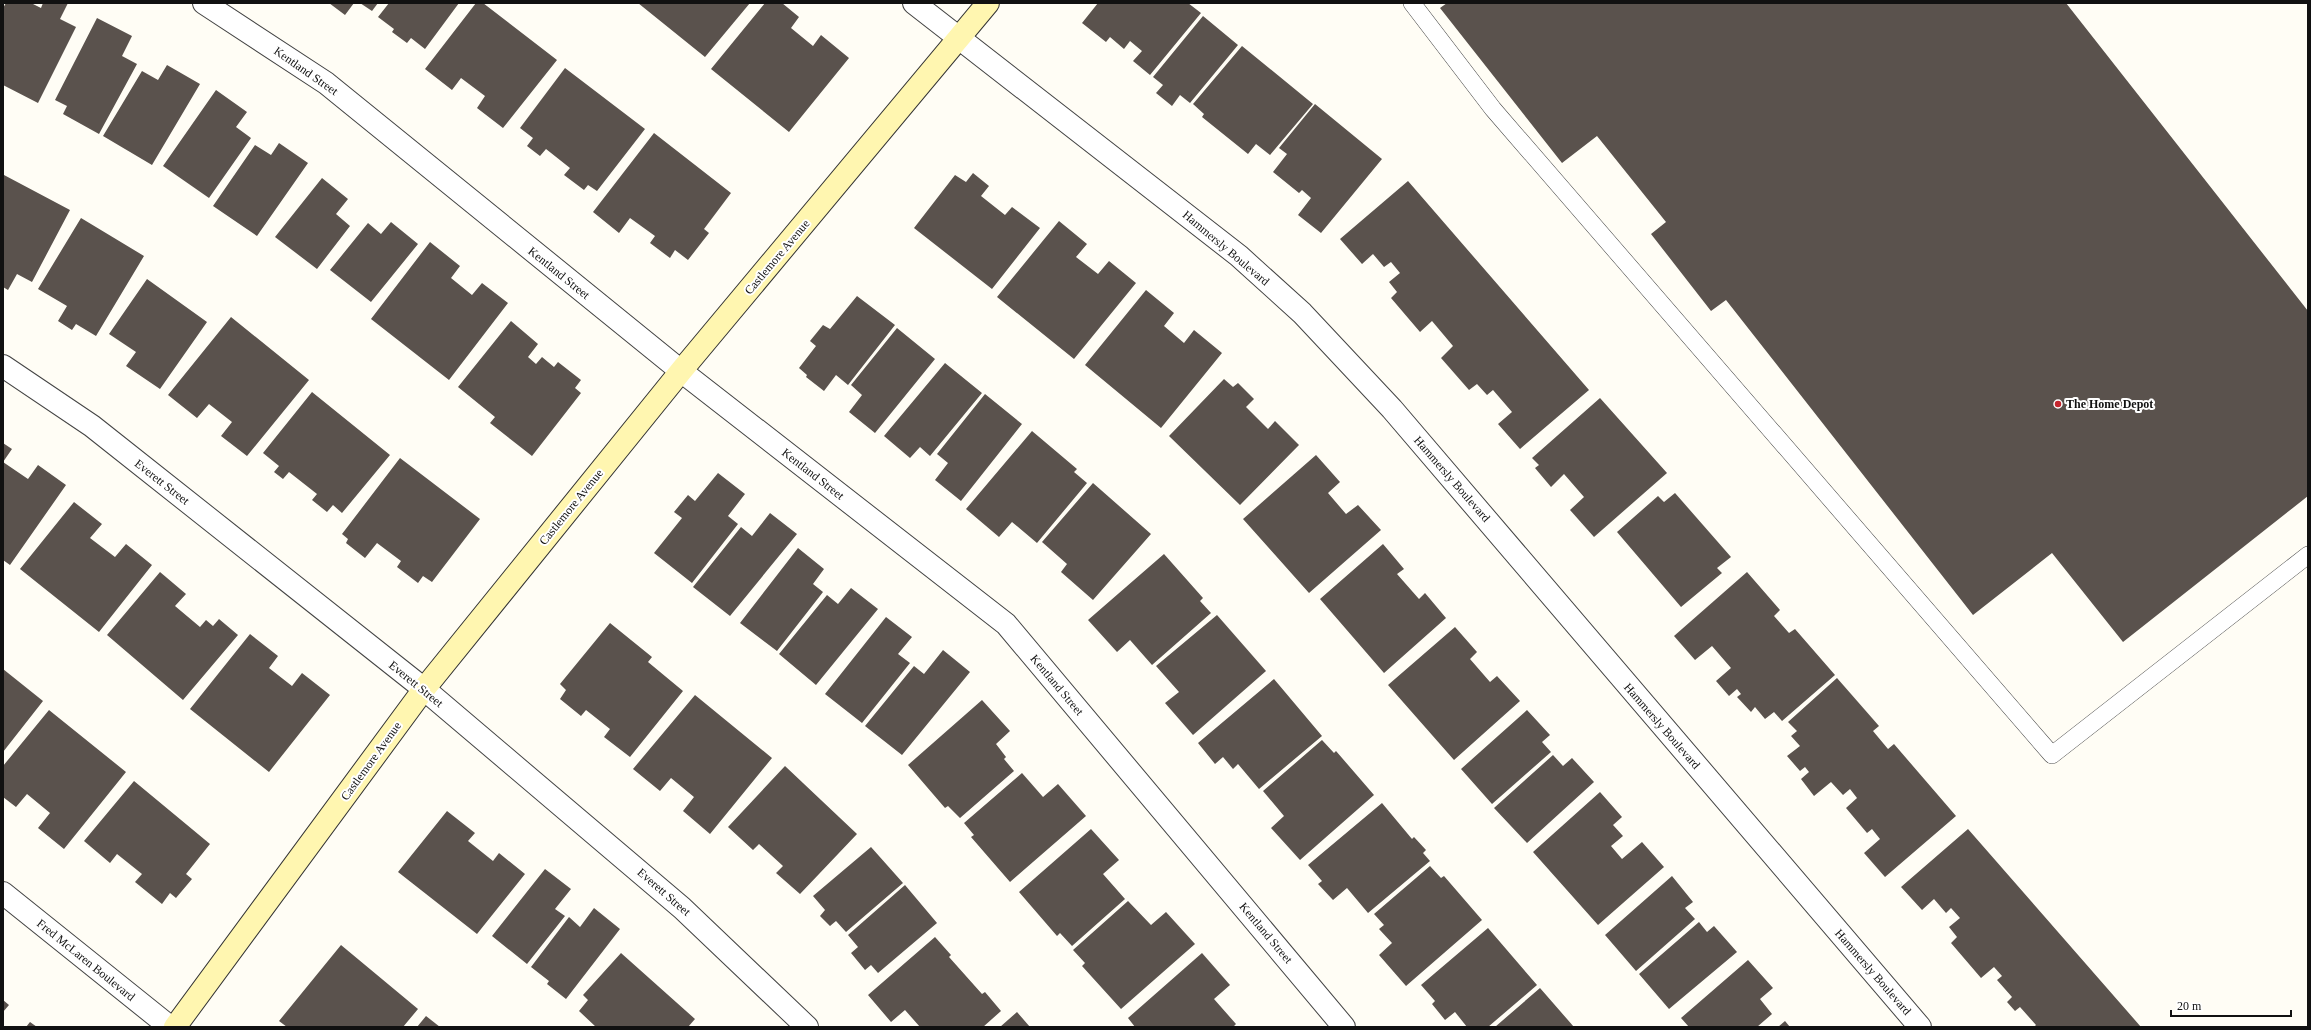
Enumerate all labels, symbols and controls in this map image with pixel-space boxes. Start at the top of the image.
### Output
street label: Kentland Street [271,44,341,99]
street label: Hammersly Boulevard [1180,208,1272,288]
street label: Castlemore Avenue [742,217,812,297]
street label: Kentland Street [525,244,593,302]
place label: The Home Depot [2066,397,2153,411]
marker: The Home Depot [2053,399,2063,409]
street label: Hammersly Boulevard [1411,433,1493,525]
street label: Kentland Street [779,445,847,503]
street label: Everett Street [132,456,193,508]
street label: Castlemore Avenue [536,466,606,548]
street label: Kentland Street [1028,652,1087,719]
street label: Everett Street [386,658,446,711]
street label: Hammersly Boulevard [1621,680,1703,772]
street label: Castlemore Avenue [338,719,404,803]
street label: Everett Street [635,865,694,919]
street label: Kentland Street [1237,900,1296,967]
street label: Fred McLaren Boulevard [34,916,138,1004]
street label: Hammersly Boulevard [1832,926,1914,1018]
scale bar [2171,992,2291,1018]
text: 20 m [2177,999,2202,1013]

